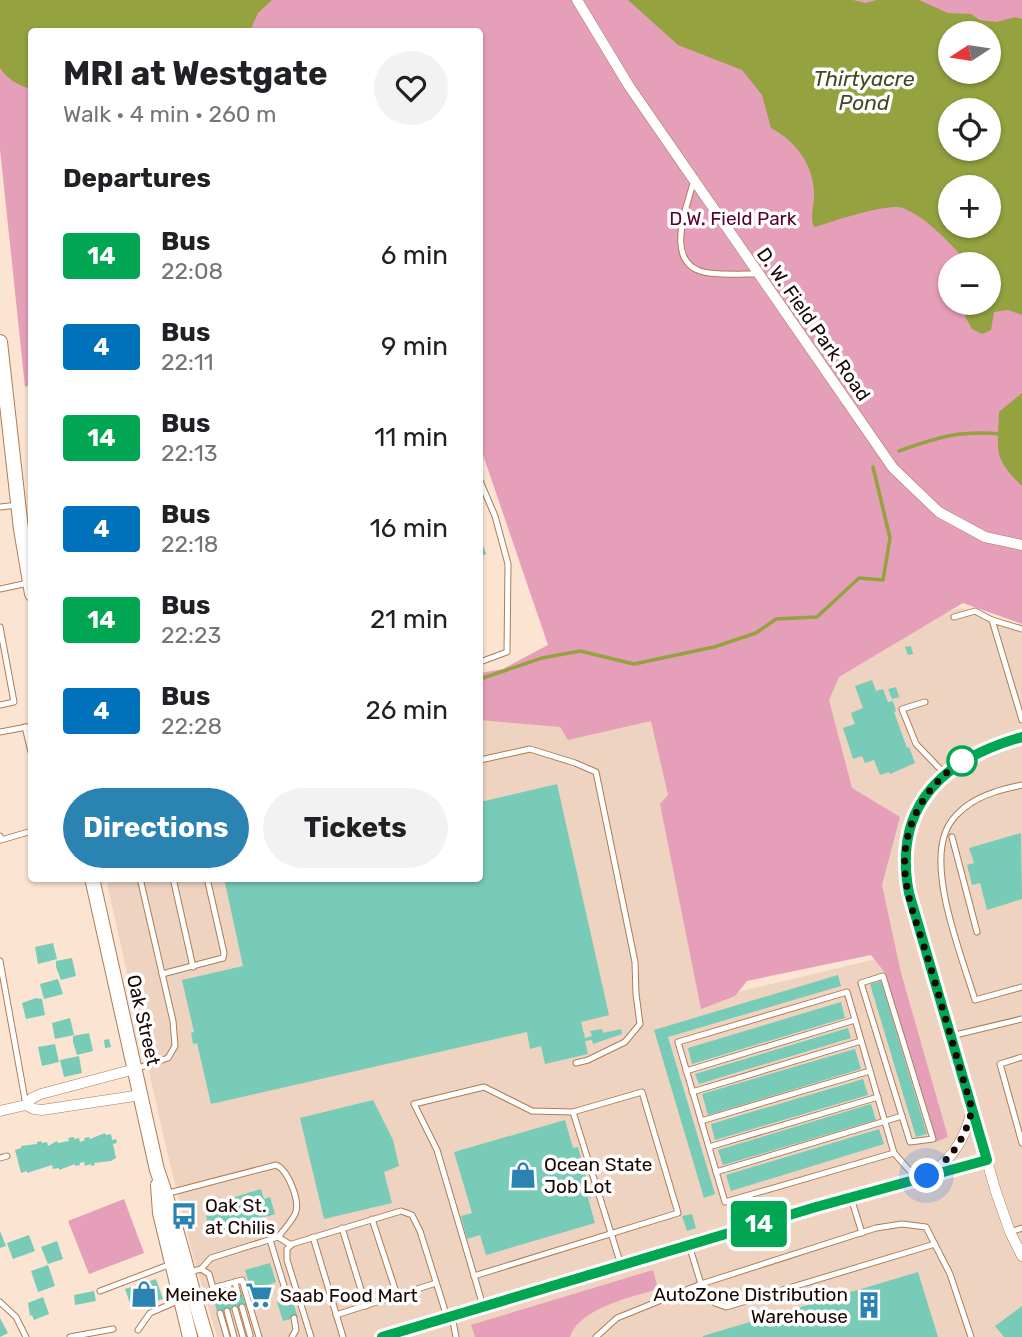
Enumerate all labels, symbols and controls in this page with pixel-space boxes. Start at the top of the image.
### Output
north arrow [938,21,1001,84]
map controls [938,21,1001,315]
button: heart [374,51,448,125]
text: MRI at Westgate [63,54,328,93]
water label: Thirtyacre Pond [814,66,915,115]
button: locate [938,98,1001,161]
text: Walk · 4 min · 260 m [63,100,277,128]
text: Departures [63,163,211,194]
button: + [938,175,1001,238]
park label: D.W. Field Park [669,207,797,230]
text: Bus [161,226,210,257]
text: 6 min [381,240,448,271]
text: 14 [87,242,116,270]
street label: D. W. Field Park Road [752,243,875,405]
button: − [938,252,1001,315]
text: 22:08 [161,257,223,285]
text: Bus [161,317,210,348]
text: 9 min [381,331,448,362]
text: 4 [93,333,110,361]
text: 22:11 [161,348,214,376]
text: Bus [161,408,210,439]
text: 11 min [374,422,448,453]
text: 14 [87,424,116,452]
text: 22:13 [161,439,218,467]
text: Bus [161,499,210,530]
text: 16 min [370,513,448,544]
text: 4 [93,515,110,543]
text: 22:18 [161,530,218,558]
text: Bus [161,590,210,621]
text: 21 min [370,604,448,635]
text: 14 [87,606,116,634]
text: 22:23 [161,621,221,649]
text: Bus [161,681,210,712]
text: 26 min [366,695,448,726]
text: 4 [93,697,110,725]
text: 22:28 [161,712,222,740]
unlabelled marker [947,746,977,776]
button: Directions [63,788,249,868]
button: Tickets [263,788,448,868]
street label: Oak Street [122,972,165,1068]
place label: Ocean State Job Lot [544,1153,652,1198]
your location [909,1158,944,1193]
shop icon: Ocean State Job Lot [508,1160,538,1190]
place label: Oak St. at Chilis [205,1194,275,1239]
bus stop icon: Oak St. at Chilis [169,1201,199,1231]
line badge: 14 [728,1201,790,1247]
text: 14 [745,1210,773,1238]
shop icon: Meineke [129,1279,159,1309]
supermarket icon: Saab Food Mart [244,1280,274,1310]
place label: Meineke [165,1283,237,1306]
place label: AutoZone Distribution Warehouse [653,1283,848,1328]
place label: Saab Food Mart [280,1284,418,1307]
building icon: AutoZone Distribution Warehouse [854,1290,884,1320]

